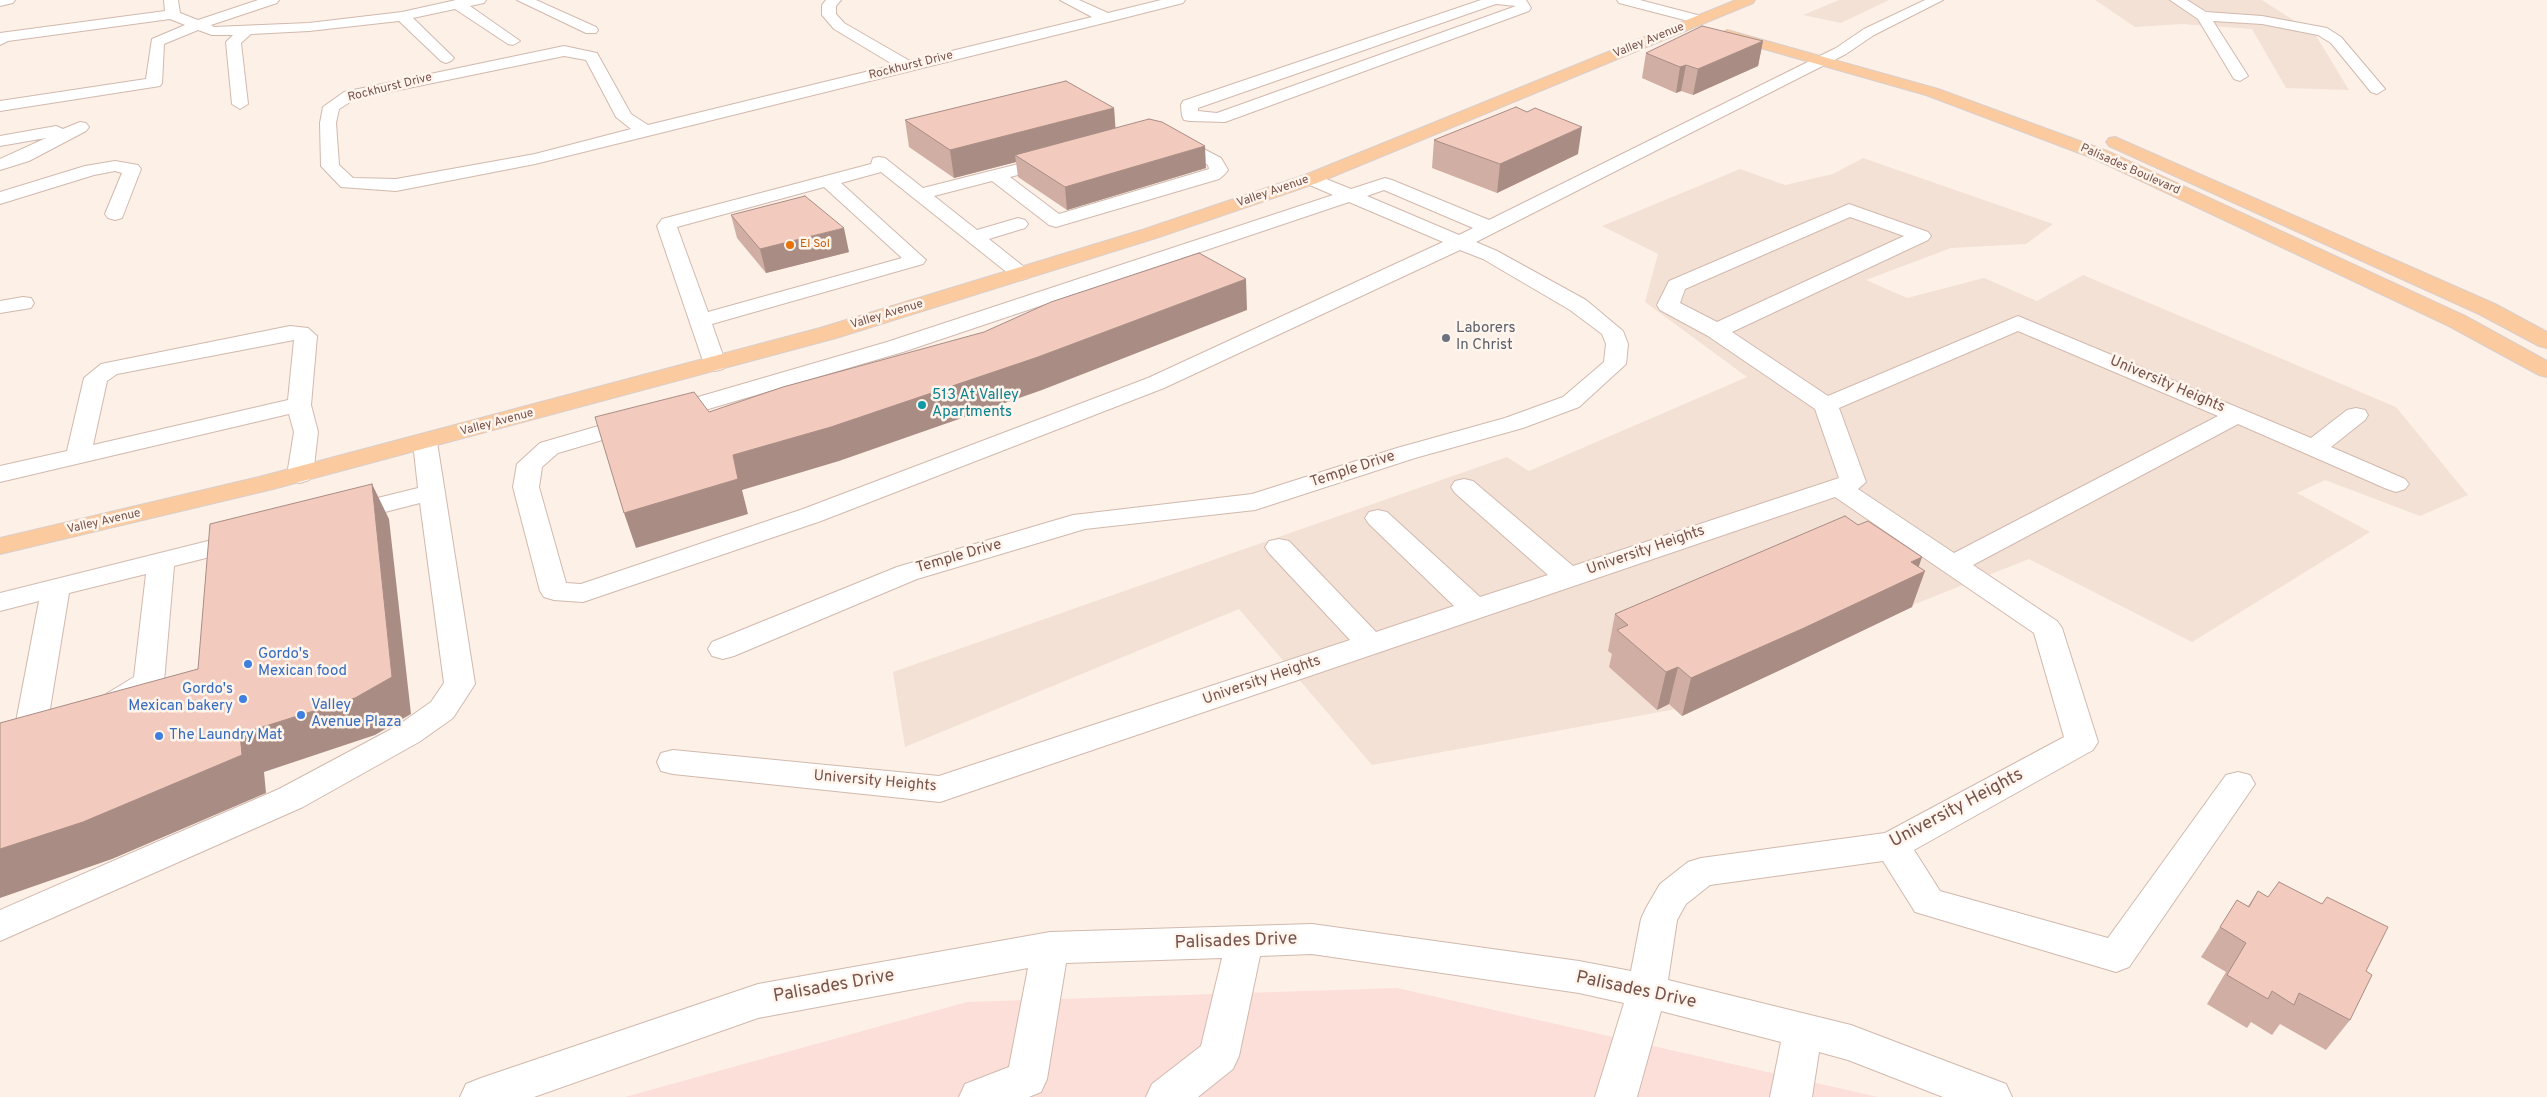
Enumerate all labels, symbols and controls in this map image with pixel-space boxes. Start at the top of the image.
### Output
street label: Valley Avenue [1611,20,1687,62]
street label: Rockhurst Drive [867,49,955,83]
street label: Rockhurst Drive [346,71,434,105]
street label: Palisades Boulevard [2078,142,2182,198]
street label: Valley Avenue [1235,173,1311,211]
place label: El Sol [800,238,830,252]
marker: El Sol [784,239,796,251]
street label: Valley Avenue [849,297,925,333]
place label: Laborers In Christ [1456,320,1516,355]
marker: Laborers In Christ [1440,332,1452,344]
street label: University Heights [2107,353,2227,417]
place label: 513 At Valley Apartments [932,387,1019,422]
marker: 513 At Valley Apartments [916,399,928,411]
street label: Valley Avenue [459,406,535,440]
street label: Temple Drive [1308,448,1398,492]
street label: Valley Avenue [66,507,142,537]
street label: University Heights [1585,522,1707,580]
street label: Temple Drive [914,536,1004,578]
place label: Gordo's Mexican food [258,646,347,681]
street label: University Heights [1201,652,1323,710]
marker: Gordo's Mexican food [242,658,254,670]
place label: Gordo's Mexican bakery [128,681,233,716]
marker: Gordo's Mexican bakery [237,693,249,705]
place label: Valley Avenue Plaza [311,697,401,732]
marker: Valley Avenue Plaza [295,709,307,721]
place label: The Laundry Mat [169,727,282,745]
marker: The Laundry Mat [153,730,165,742]
street label: University Heights [1887,765,2027,853]
street label: University Heights [813,768,937,796]
street label: Palisades Drive [1174,929,1298,955]
street label: Palisades Drive [772,966,896,1008]
street label: Palisades Drive [1574,968,1698,1014]

